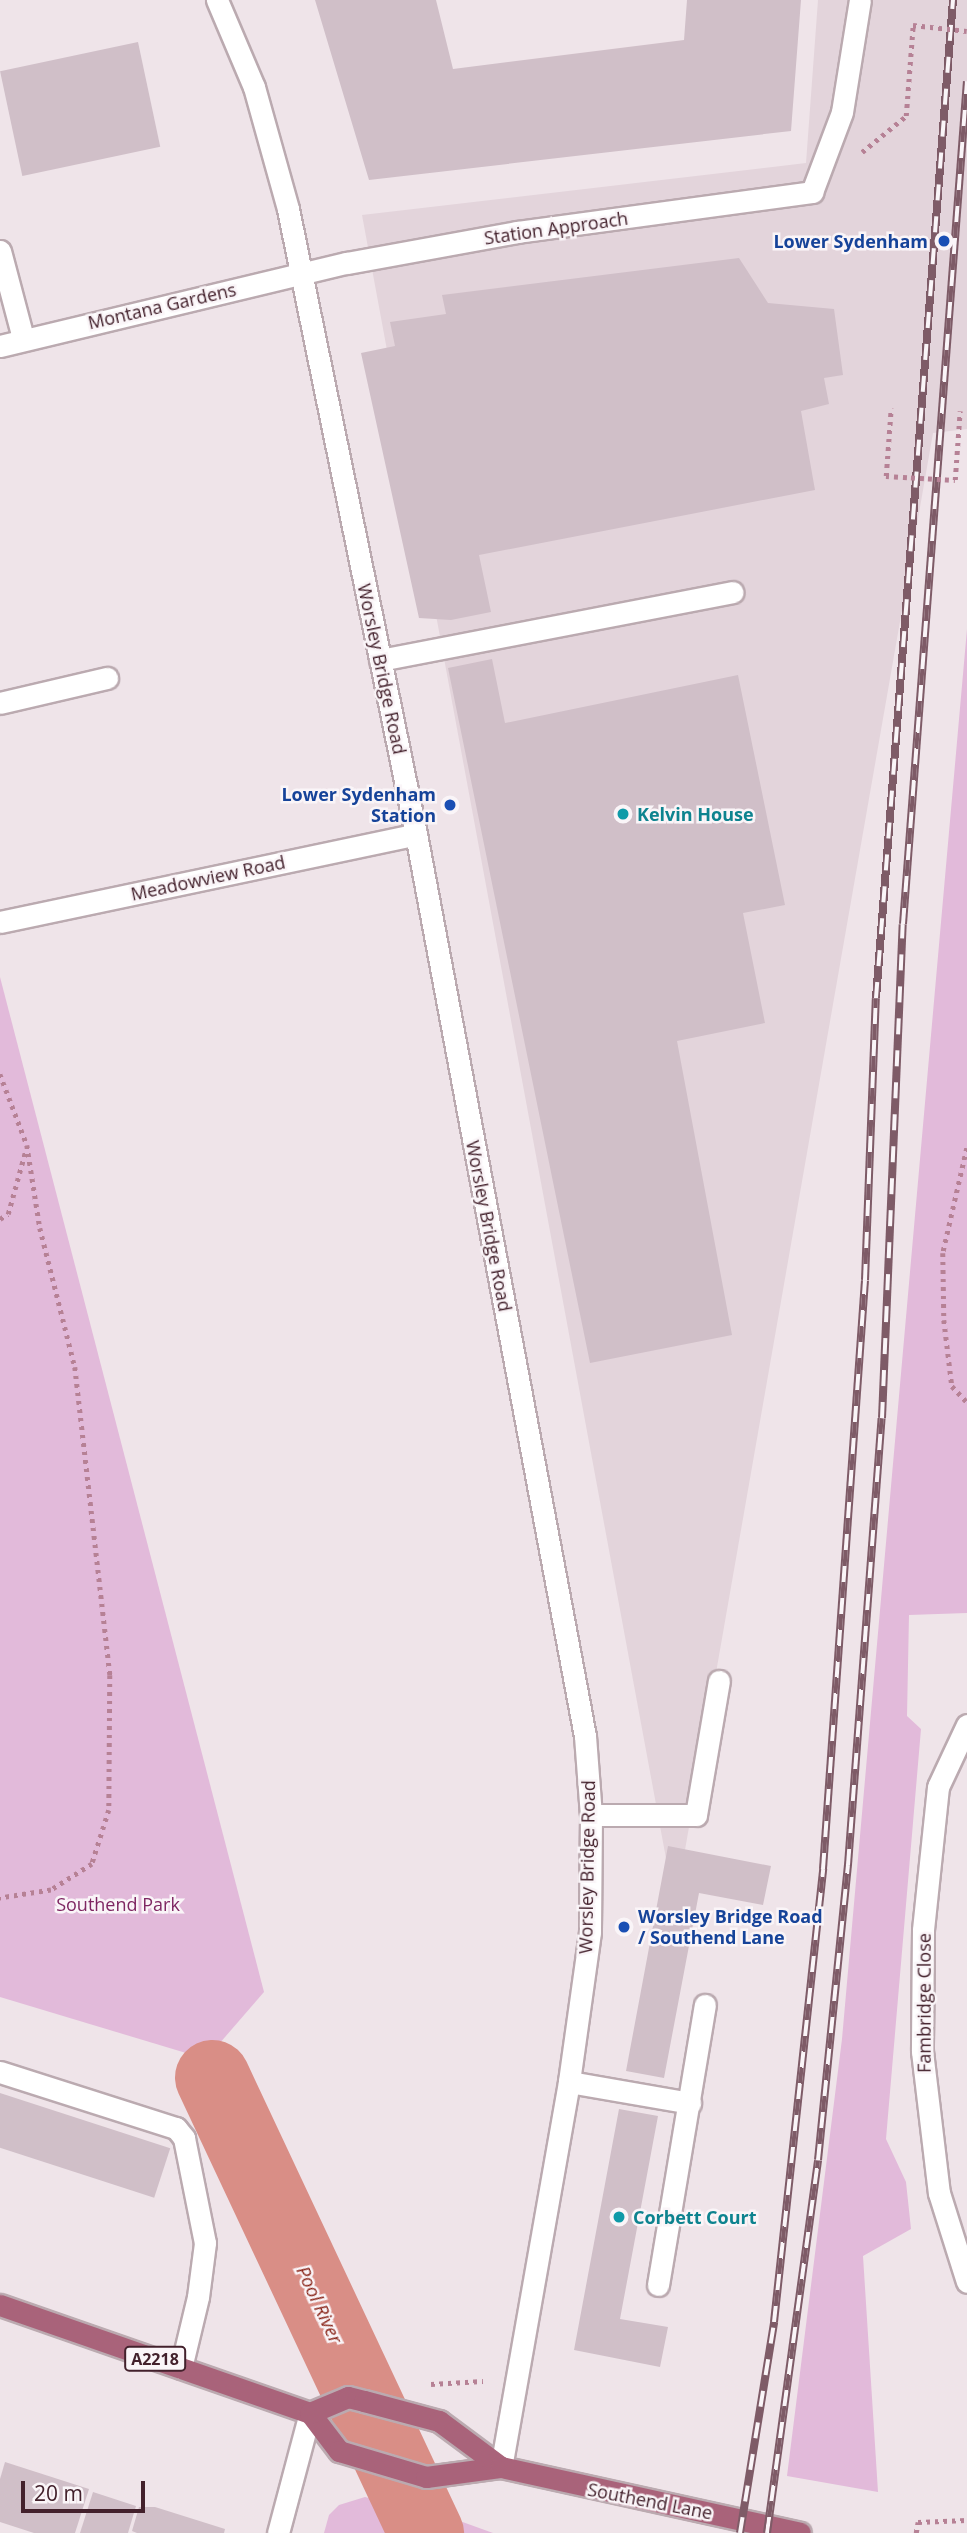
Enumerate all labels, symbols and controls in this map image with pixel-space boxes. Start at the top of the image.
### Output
street label: Station Approach [483,207,629,249]
place label: Lower Sydenham [773,230,928,252]
marker: Lower Sydenham [934,231,954,251]
street label: Montana Gardens [86,278,238,334]
street label: Worsley Bridge Road [353,582,411,756]
place label: Lower Sydenham Station [281,784,436,826]
marker: Lower Sydenham Station [442,797,458,813]
place label: Kelvin House [637,803,754,825]
marker: Kelvin House [615,806,631,822]
street label: Meadowview Road [129,851,287,905]
street label: Worsley Bridge Road [462,1139,516,1313]
street label: Worsley Bridge Road [575,1780,599,1954]
park label: Southend Park [56,1893,180,1915]
place label: Worsley Bridge Road / Southend Lane [638,1906,823,1948]
marker: Worsley Bridge Road / Southend Lane [616,1919,632,1935]
street label: Fambridge Close [913,1933,935,2073]
place label: Corbett Court [633,2206,757,2228]
marker: Corbett Court [611,2209,627,2225]
water label: Pool River [291,2262,347,2348]
road number: A2218 [124,2346,186,2372]
scale bar [24,2466,149,2510]
street label: Southend Lane [586,2478,714,2524]
text: 20 m [34,2479,83,2507]

